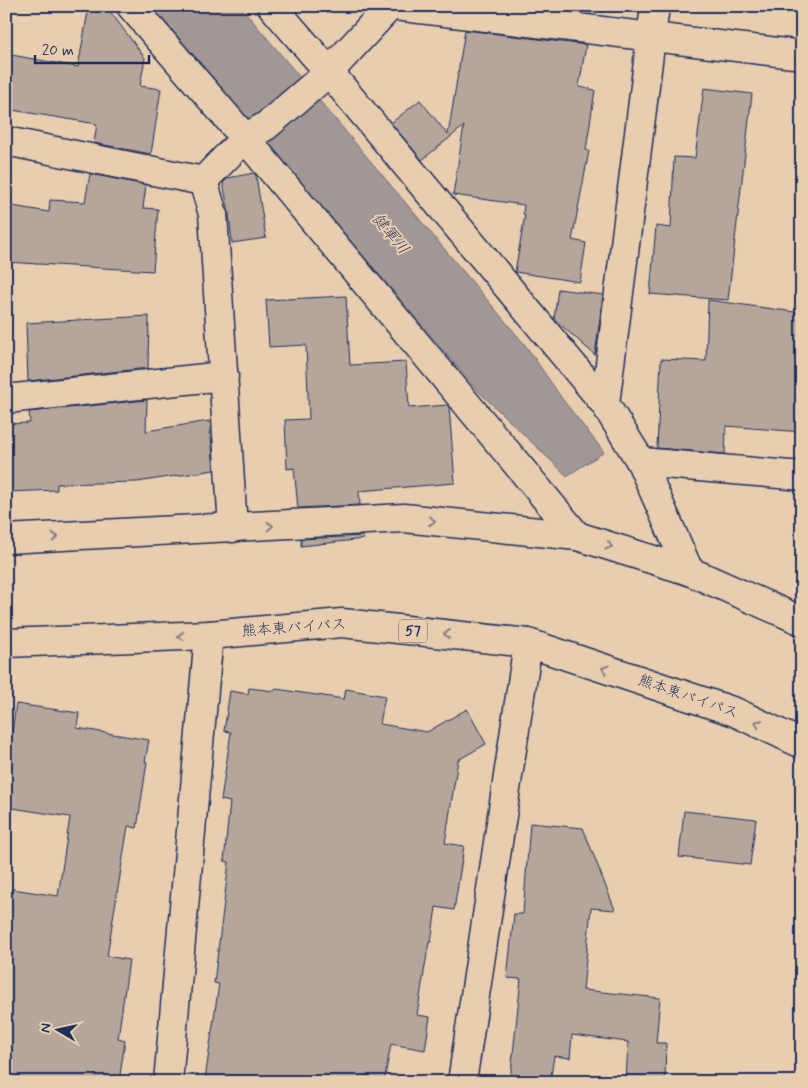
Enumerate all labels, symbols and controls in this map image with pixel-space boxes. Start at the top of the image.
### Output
scale bar [35,32,149,64]
text: 20 m [42,41,74,61]
water label: 健軍川 [367,209,413,259]
one-way arrow [428,515,436,526]
one-way arrow [266,520,274,531]
one-way arrow [51,531,59,542]
one-way arrow [605,541,613,551]
street label: 熊本東バイパス [241,614,347,642]
road number: 57 [399,620,427,642]
one-way arrow [443,629,451,640]
one-way arrow [177,631,184,641]
one-way arrow [601,665,610,675]
street label: 熊本東バイパス [635,671,741,723]
one-way arrow [754,719,763,729]
north arrow [32,1006,82,1056]
text: N [37,1022,56,1034]

